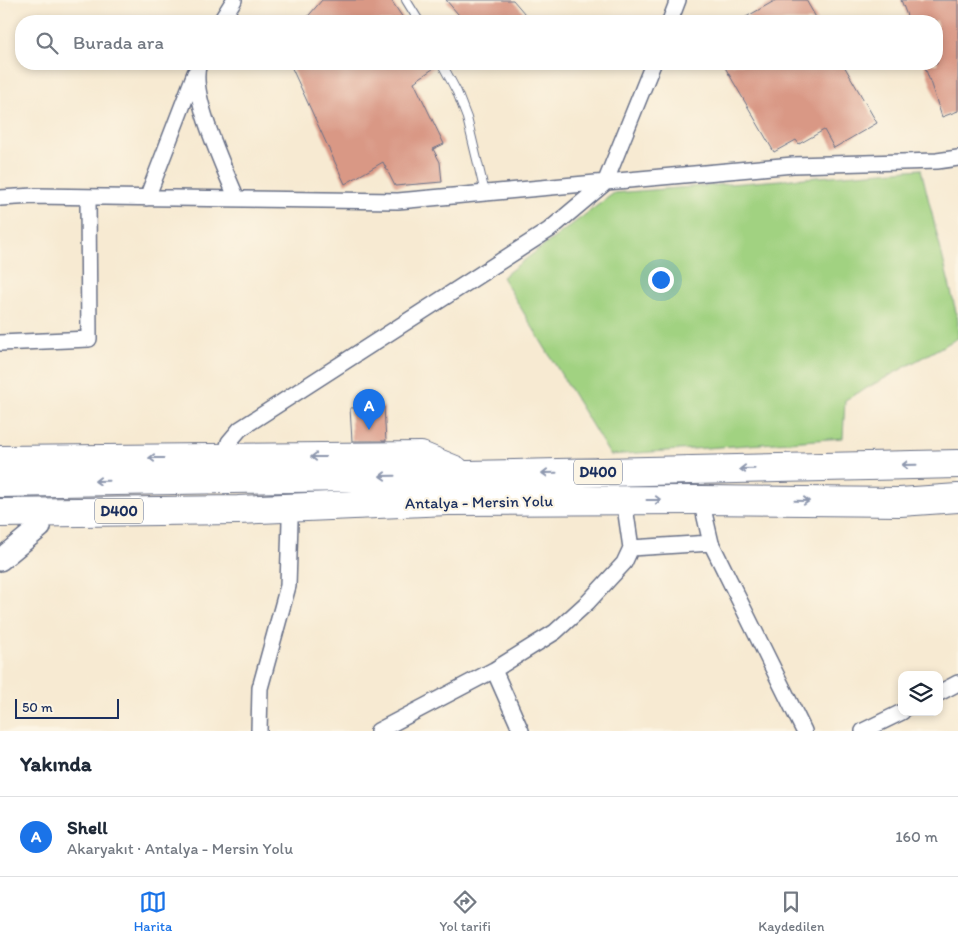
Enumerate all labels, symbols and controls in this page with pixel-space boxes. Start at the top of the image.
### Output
search box [15,15,943,70]
icon: search [33,29,61,57]
text: Burada ara [73,31,164,54]
your location [648,267,674,293]
pin: A [353,389,385,430]
one-way arrow [311,452,327,462]
one-way arrow [148,453,164,463]
road number: D400 [574,460,622,484]
one-way arrow [902,460,918,470]
one-way arrow [739,464,755,473]
one-way arrow [542,468,558,478]
one-way arrow [379,471,396,481]
one-way arrow [94,476,110,485]
street label: Antalya - Mersin Yolu [405,491,553,513]
one-way arrow [646,495,662,505]
one-way arrow [794,496,810,506]
road number: D400 [95,498,143,524]
map controls [898,671,943,716]
button: layers [898,671,943,716]
scale bar [15,696,119,719]
text: 50 m [22,699,53,716]
text: Yakında [20,751,92,776]
text: Shell [67,816,108,839]
text: A [31,827,41,846]
text: 160 m [895,827,938,846]
text: Akaryakıt · Antalya - Mersin Yolu [67,839,293,858]
tab: Harita [134,888,172,935]
tab: Yol tarifi [440,888,491,935]
tab: Kaydedilen [758,888,824,935]

